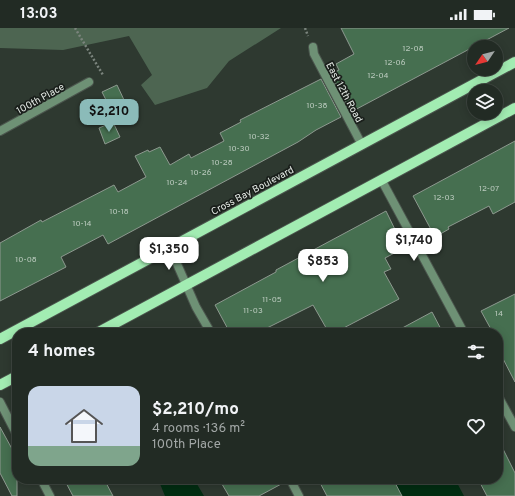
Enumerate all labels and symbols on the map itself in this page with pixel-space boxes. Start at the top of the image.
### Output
north arrow [467,40,503,76]
house number: 12-08 [402,44,424,54]
house number: 12-06 [385,58,406,68]
street label: East 12th Road [322,60,365,125]
house number: 12-04 [367,71,389,81]
street label: 100th Place [14,81,67,118]
pin: $2,210 [76,99,142,133]
house number: 10-38 [306,101,328,111]
house number: 10-32 [249,132,270,142]
house number: 10-30 [228,144,250,154]
house number: 10-28 [211,158,233,168]
street label: Cross Bay Boulevard [209,164,296,219]
house number: 10-26 [191,168,212,178]
house number: 10-24 [166,178,188,188]
house number: 12-07 [479,184,499,194]
house number: 12-03 [433,193,455,203]
house number: 10-18 [109,207,129,217]
house number: 10-14 [72,219,92,229]
pin: $1,740 [381,228,447,262]
pin: $1,350 [136,237,202,271]
pin: $853 [299,249,347,283]
house number: 10-08 [15,255,37,265]
house number: 11-05 [262,295,282,305]
house number: 11-03 [243,306,263,316]
house number: 14 [495,309,503,319]

